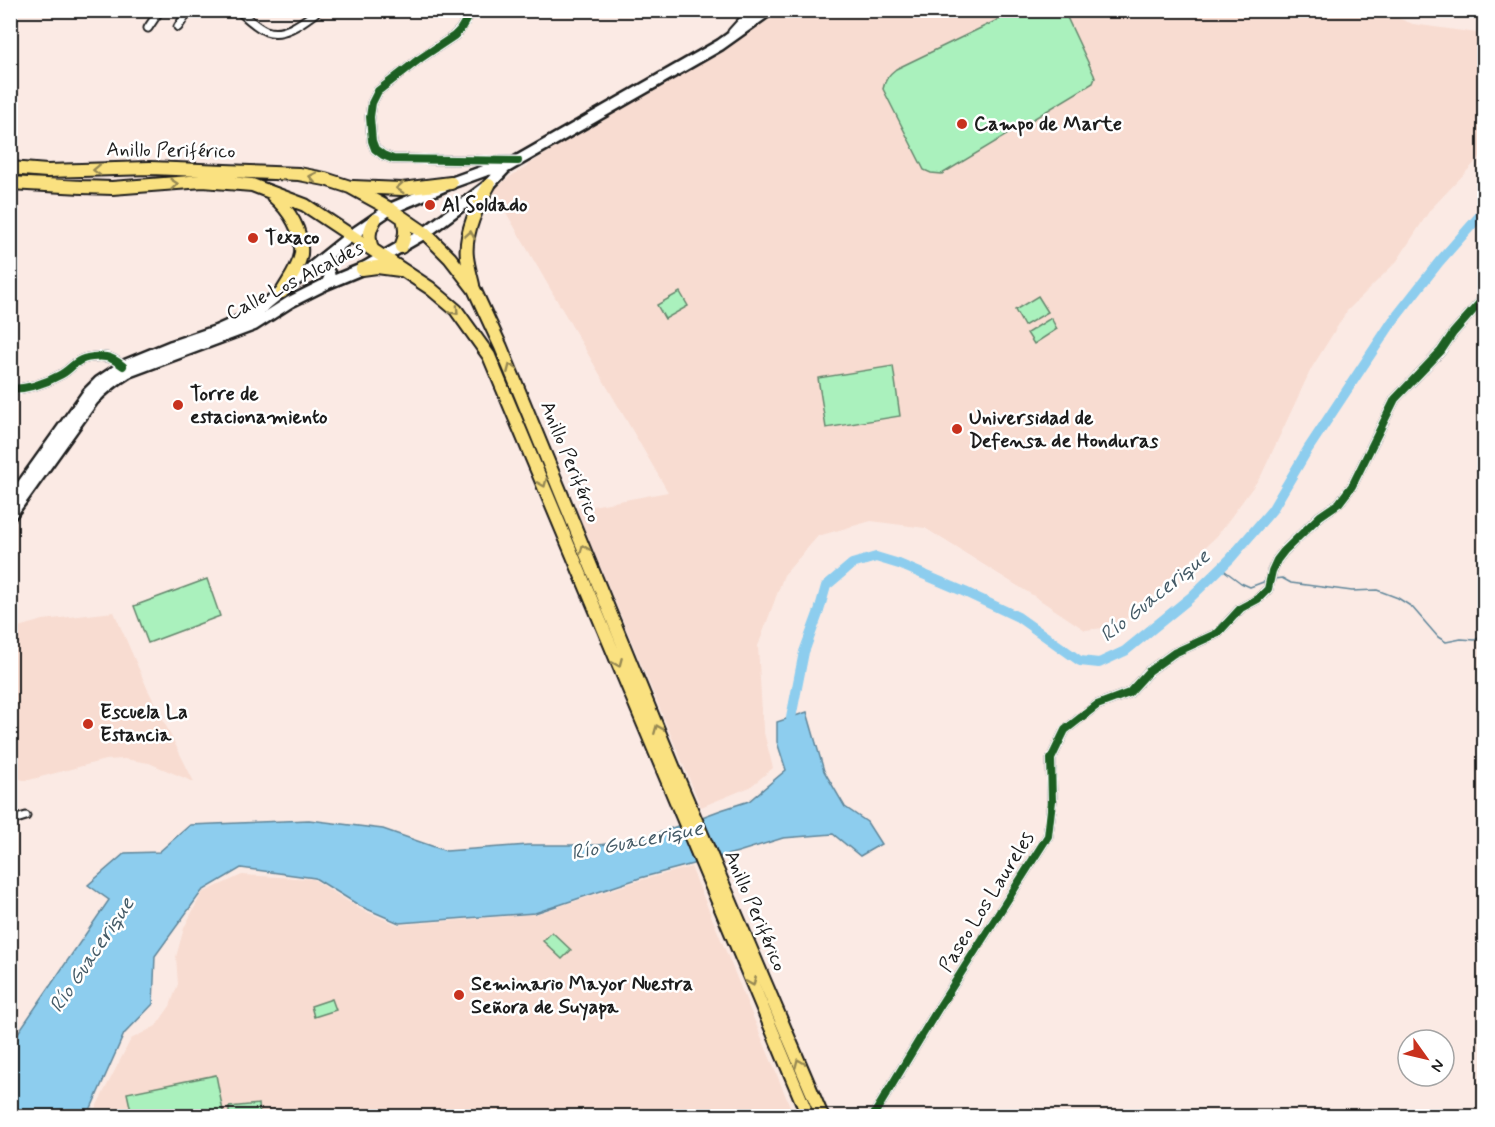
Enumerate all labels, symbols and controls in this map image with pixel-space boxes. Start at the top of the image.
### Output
place label: Campo de Marte [974,111,1122,138]
marker: Campo de Marte [955,117,969,131]
street label: Anillo Periférico [106,136,236,166]
one-way arrow [92,163,101,176]
one-way arrow [308,171,318,184]
one-way arrow [169,178,178,191]
one-way arrow [396,181,405,194]
place label: Al Soldado [442,192,528,219]
marker: Al Soldado [423,198,437,212]
place label: Texaco [265,225,319,252]
marker: Texaco [246,231,260,245]
one-way arrow [463,231,475,240]
street label: Calle Los Alcaldes [222,235,369,327]
one-way arrow [448,304,459,315]
one-way arrow [506,363,518,374]
place label: Torre de estacionamiento [190,381,328,431]
street label: Anillo Periférico [533,397,607,527]
marker: Torre de estacionamiento [171,398,185,412]
place label: Universidad de Defensa de Honduras [969,405,1158,455]
marker: Universidad de Defensa de Honduras [950,422,964,436]
one-way arrow [536,477,548,488]
water label: Río Guacerique [1094,543,1216,649]
one-way arrow [579,544,591,555]
one-way arrow [611,657,623,668]
place label: Escuela La Estancia [100,699,188,749]
marker: Escuela La Estancia [81,717,95,731]
one-way arrow [653,724,665,735]
water label: Río Guacerique [569,814,706,868]
street label: Paseo Los Laureles [933,826,1041,978]
street label: Anillo Periférico [717,846,793,976]
water label: Río Guacerique [43,891,141,1018]
place label: Seminario Mayor Nuestra Señora de Suyapa [471,971,693,1021]
one-way arrow [745,976,757,987]
marker: Seminario Mayor Nuestra Señora de Suyapa [452,988,466,1002]
north arrow [1396,1028,1456,1088]
text: N [1426,1055,1449,1076]
one-way arrow [794,1058,806,1069]

